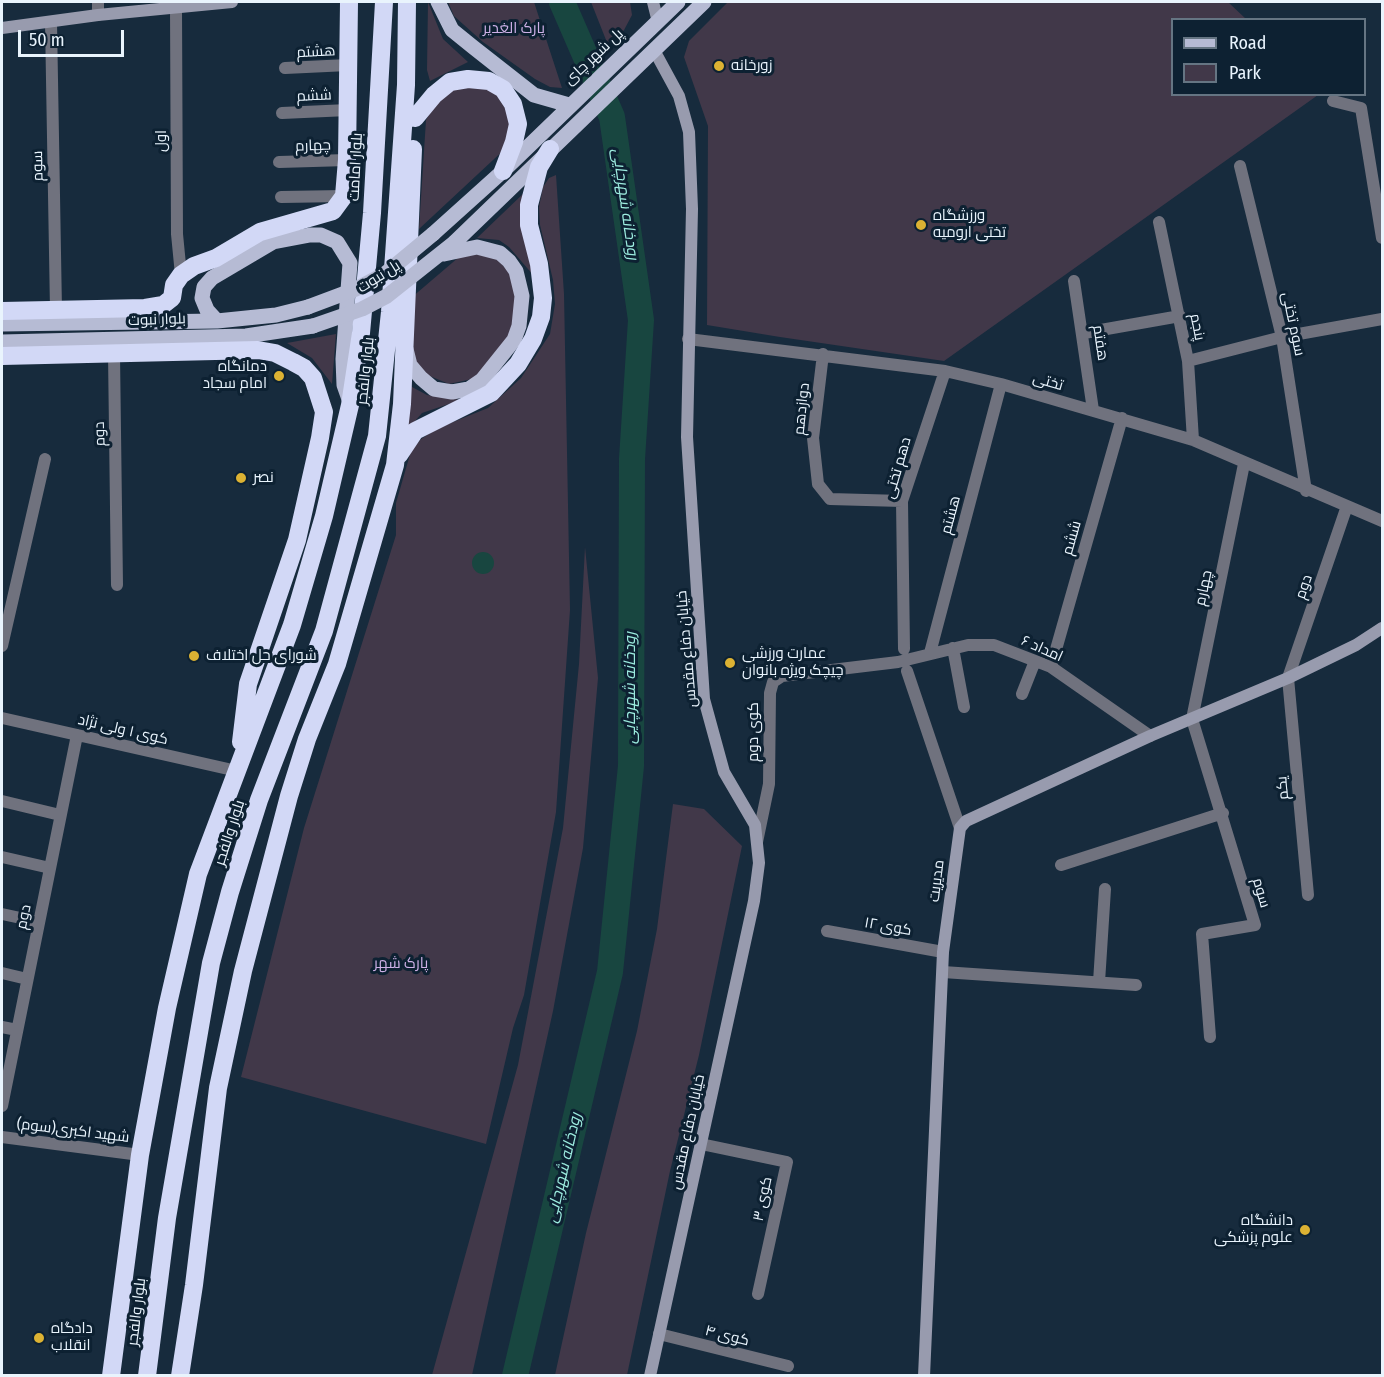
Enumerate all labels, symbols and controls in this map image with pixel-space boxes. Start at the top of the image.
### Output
scale bar [21,18,128,56]
legend [1171,18,1366,96]
park label: پارک الغدیر [483,20,545,38]
street label: پل شهر چای [561,25,627,89]
text: 50 m [29,29,65,51]
text: Road [1229,32,1266,54]
street label: هشتم [296,42,336,62]
place label: زورخانه [731,57,772,75]
marker: زورخانه [712,59,726,73]
text: Park [1229,62,1261,84]
street label: ششم [296,86,332,106]
street label: اول [153,130,171,152]
street label: بلوار امامت [345,132,367,202]
street label: چهارم [295,136,331,156]
water label: رودخانه شهرچایی [608,147,642,261]
street label: سوم [29,151,47,181]
place label: ورزشگاه تختی ارومیه [933,207,1006,242]
marker: ورزشگاه تختی ارومیه [914,218,928,232]
street label: پل نبوت [354,257,404,297]
street label: سوم تختی [1277,290,1309,358]
street label: بلوار نبوت [128,310,186,330]
street label: پنجم [1186,312,1208,342]
street label: هفتم [1089,324,1111,362]
street label: بلوار والفجر [353,336,379,406]
place label: دمانگاه امام سجاد [203,358,267,393]
marker: دمانگاه امام سجاد [272,369,286,383]
street label: تختی [1031,369,1065,395]
street label: دوازدهم [790,382,814,436]
street label: دوم [91,421,109,447]
street label: دهم تختی [881,435,915,501]
place label: نصر [253,469,274,487]
marker: نصر [234,471,248,485]
street label: هشتم [937,494,965,536]
street label: ششم [1058,519,1086,557]
street label: چهارم [1191,569,1217,607]
street label: دوم [1291,572,1317,602]
street label: خیابان دفاع مقدس [673,590,701,708]
water label: رودخانه شهرچایی [621,632,641,744]
street label: امداد ۶ [1018,632,1066,666]
place label: عمارت ورزشی چیچک ویژه بانوان [742,645,844,680]
place label: شورای حل اختلاف [206,647,317,665]
marker: شورای حل اختلاف [187,649,201,663]
marker: عمارت ورزشی چیچک ویژه بانوان [723,656,737,670]
street label: کوی دوم [745,702,763,762]
street label: کوی ۱ ولی نژاد [76,711,170,749]
street label: یکم [1273,775,1293,801]
street label: بلوار والفجر [211,798,249,868]
street label: مدیریت [925,859,949,903]
street label: سوم [1248,876,1274,910]
street label: دوم [13,903,35,931]
street label: کوی ۱۲ [863,914,913,940]
park label: پارک شهر [374,955,428,973]
street label: خیابان دفاع مقدس [667,1073,709,1191]
water label: رودخانه شهرچایی [542,1111,586,1225]
street label: شهید اکبری(سوم) [16,1115,130,1147]
street label: کوی ۳ [750,1175,776,1223]
place label: دانشگاه علوم پزشکی [1214,1212,1293,1247]
marker: دانشگاه علوم پزشکی [1298,1223,1312,1237]
street label: بلوار والفجر [124,1277,150,1347]
place label: دادگاه انقلاب [51,1320,93,1355]
street label: کوی ۴ [703,1322,751,1350]
marker: دادگاه انقلاب [32,1331,46,1345]

